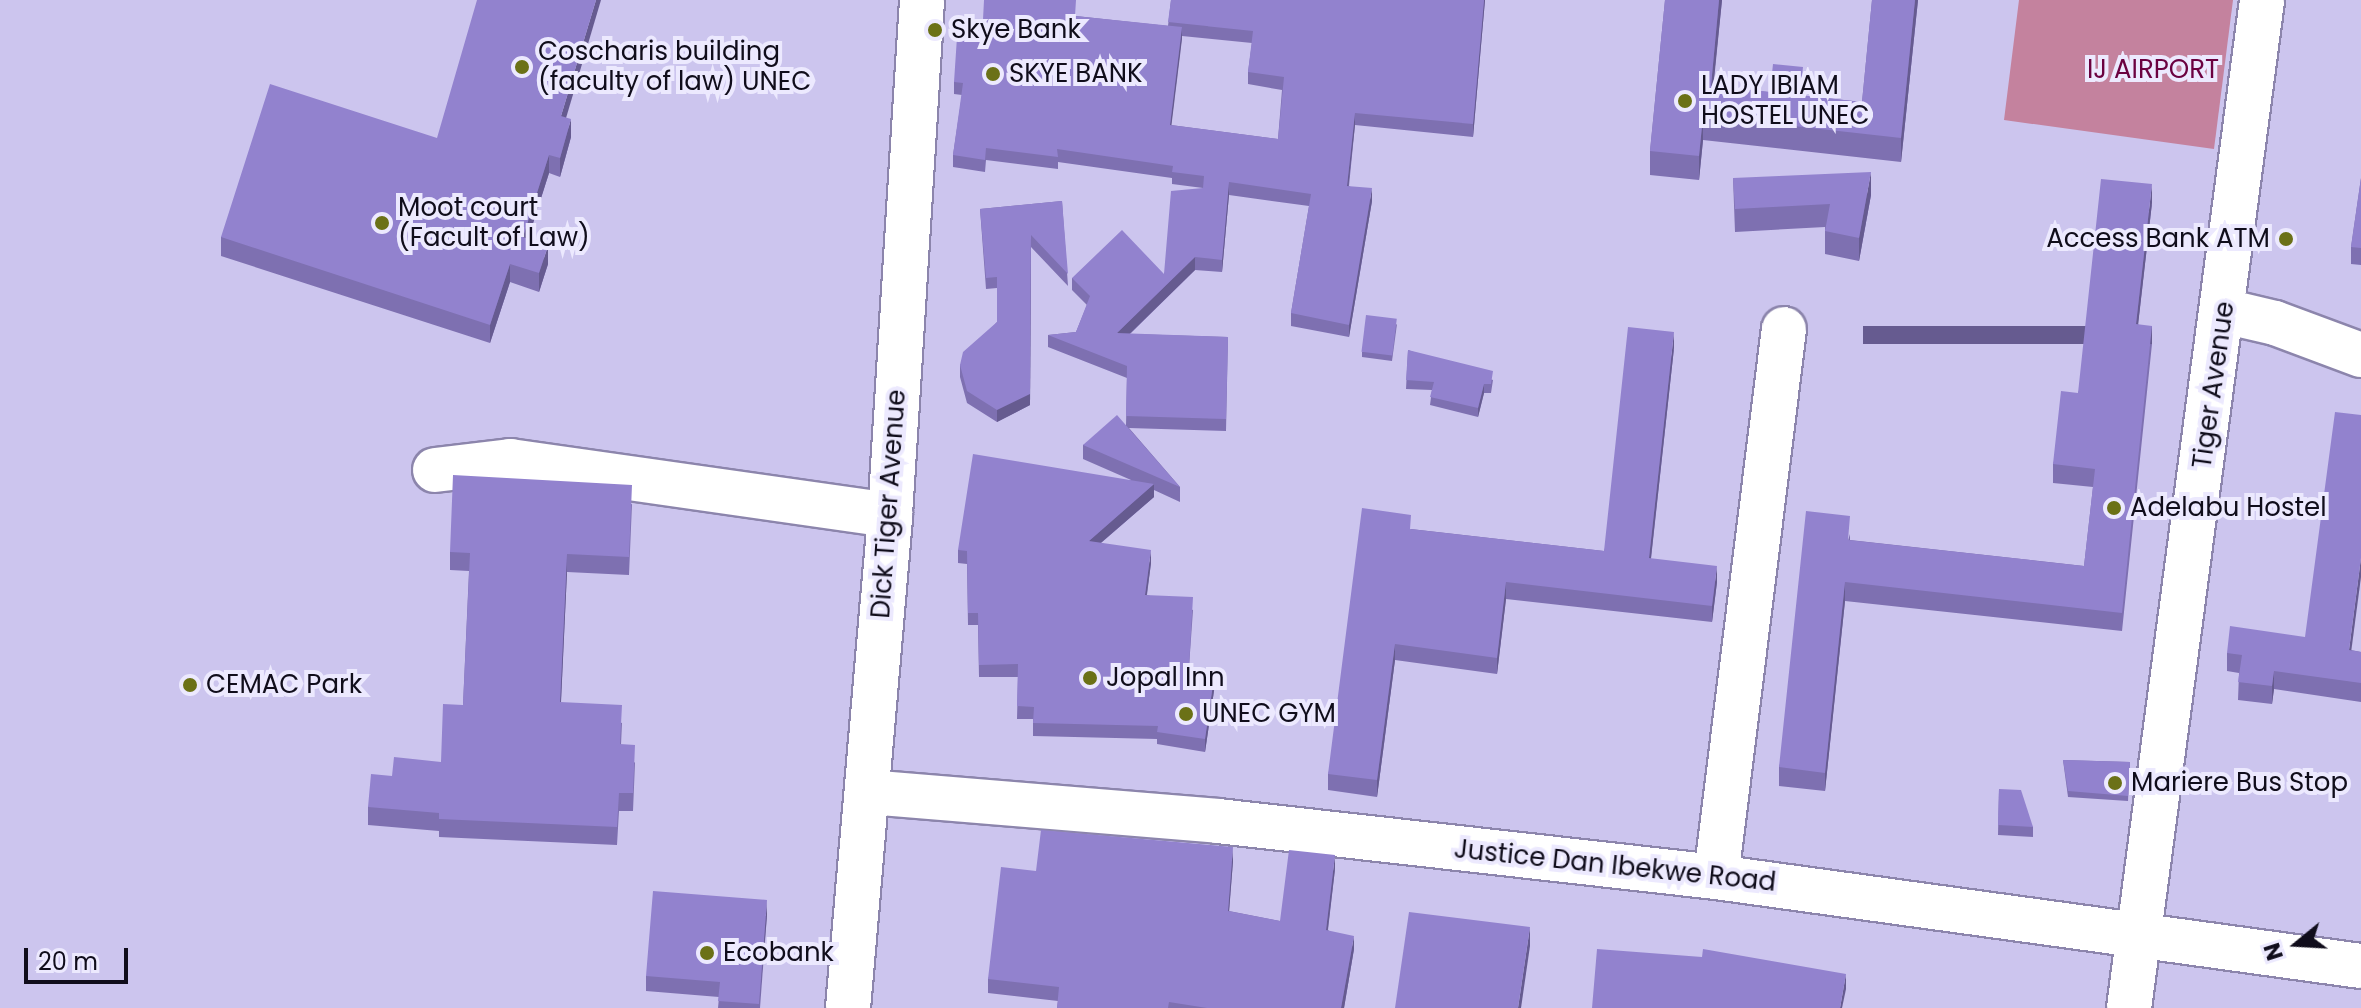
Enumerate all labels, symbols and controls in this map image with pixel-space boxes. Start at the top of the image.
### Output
place label: Skye Bank [951,14,1081,46]
marker: Skye Bank [926,21,944,39]
place label: Coscharis building (faculty of law) UNEC [538,36,811,98]
park label: IJ AIRPORT [2087,54,2219,86]
marker: Coscharis building (faculty of law) UNEC [513,58,531,76]
place label: SKYE BANK [1009,58,1143,90]
marker: SKYE BANK [984,65,1002,83]
place label: LADY IBIAM HOSTEL UNEC [1701,70,1870,132]
marker: LADY IBIAM HOSTEL UNEC [1676,92,1694,110]
place label: Moot court (Facult of Law) [398,192,590,254]
marker: Moot court (Facult of Law) [373,214,391,232]
place label: Access Bank ATM [2046,223,2270,255]
marker: Access Bank ATM [2277,230,2295,248]
street label: Tiger Avenue [2187,299,2241,471]
street label: Dick Tiger Avenue [865,389,913,619]
place label: Adelabu Hostel [2130,492,2327,524]
marker: Adelabu Hostel [2105,499,2123,517]
place label: Jopal Inn [1106,662,1225,694]
place label: CEMAC Park [206,669,362,701]
marker: Jopal Inn [1081,669,1099,687]
marker: CEMAC Park [181,676,199,694]
place label: UNEC GYM [1202,698,1336,730]
marker: UNEC GYM [1177,705,1195,723]
place label: Mariere Bus Stop [2131,767,2348,799]
marker: Mariere Bus Stop [2106,774,2124,792]
street label: Justice Dan Ibekwe Road [1452,834,1778,898]
north arrow [2257,904,2337,984]
scale bar [28,932,132,982]
place label: Ecobank [723,937,834,969]
text: N [2256,939,2291,964]
marker: Ecobank [698,944,716,962]
text: 20 m [38,945,98,978]

